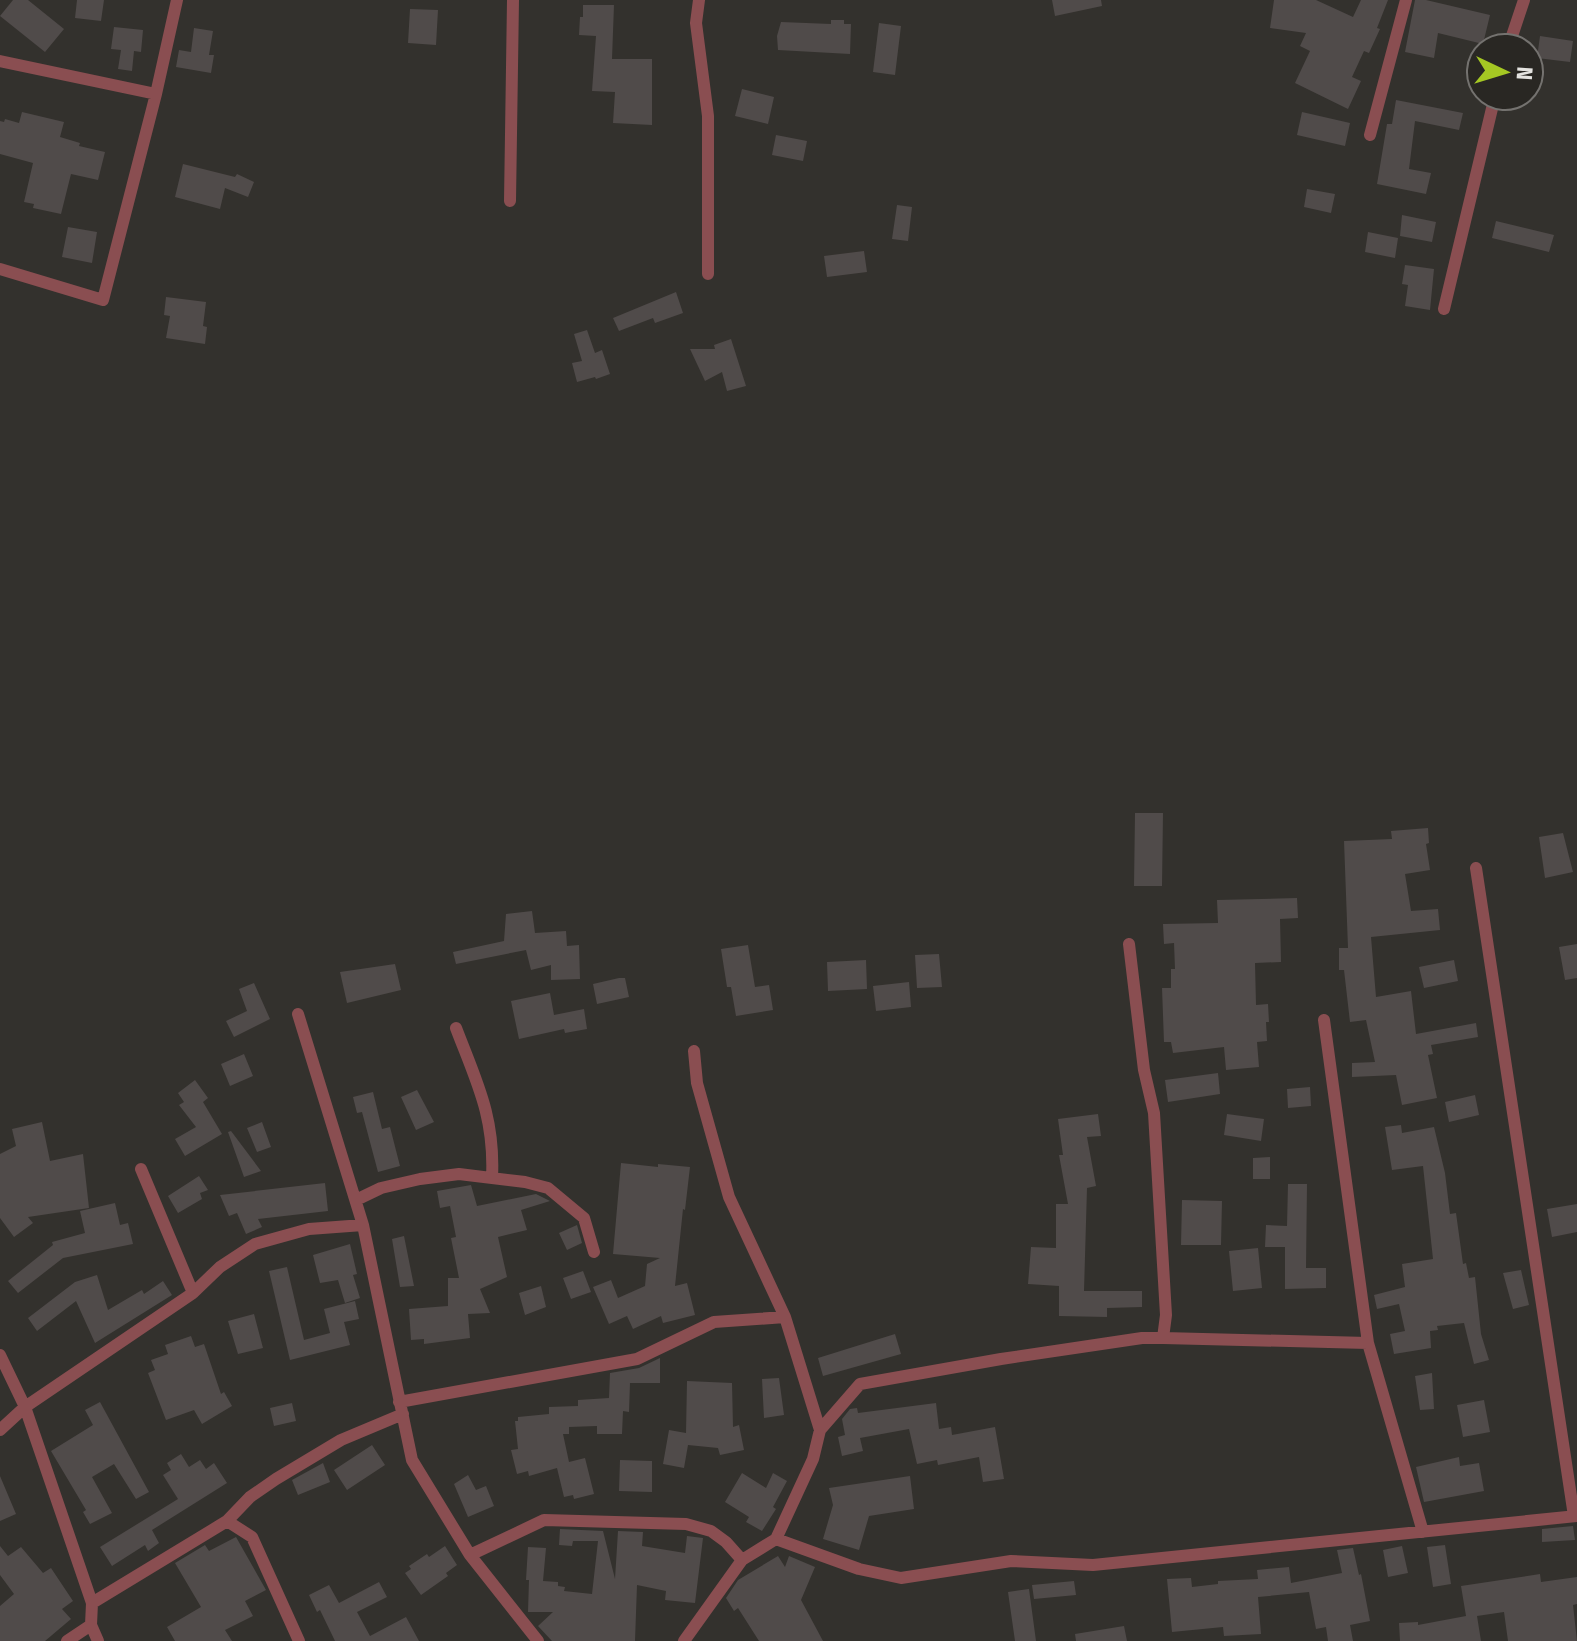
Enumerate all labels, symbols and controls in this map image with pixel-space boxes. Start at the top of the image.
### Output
north arrow [1465,32,1545,112]
text: N [1511,66,1538,81]

